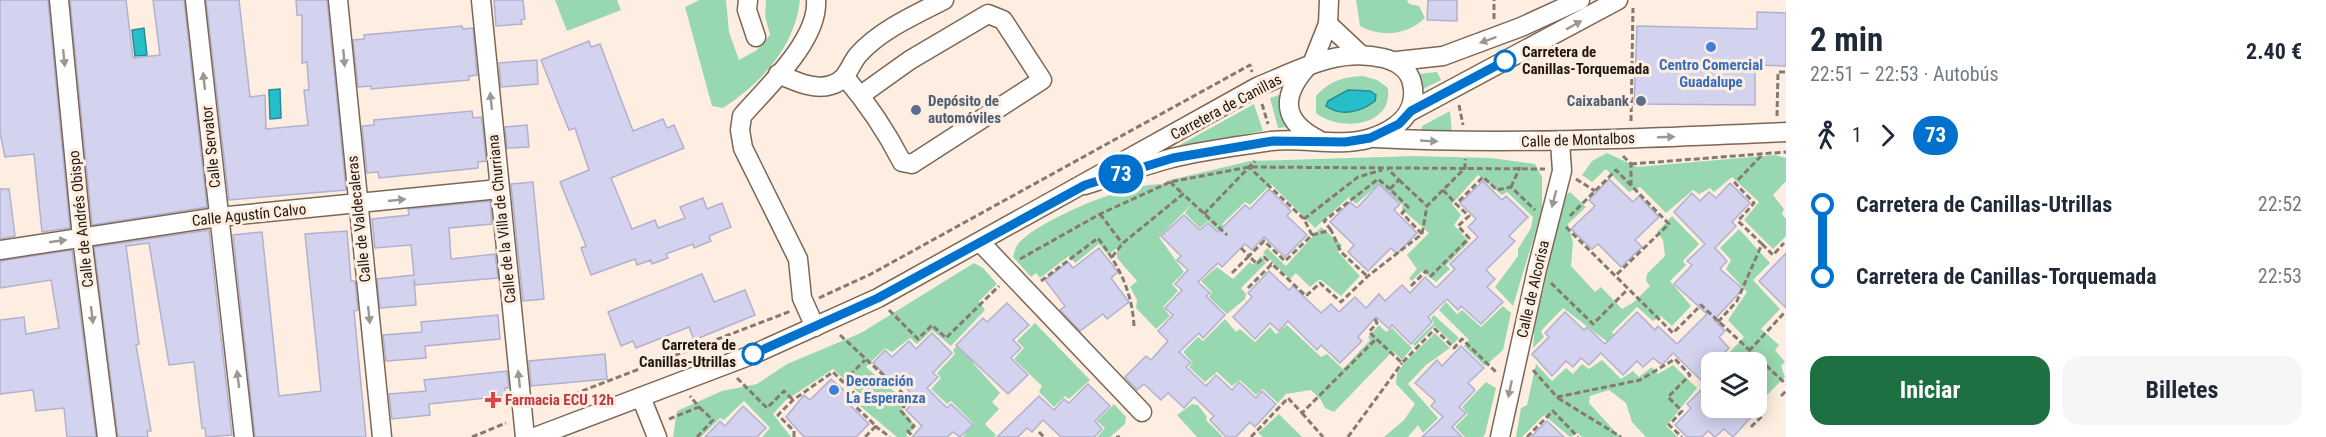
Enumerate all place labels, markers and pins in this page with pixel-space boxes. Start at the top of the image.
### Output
marker: Centro Comercial Guadalupe [1704,40,1718,54]
place label: Carretera de Canillas-Torquemada [1522,43,1649,78]
marker: Carretera de Canillas-Torquemada [1494,50,1516,72]
place label: Centro Comercial Guadalupe [1659,56,1763,91]
place label: Depósito de automóviles [928,92,1001,127]
place label: Caixabank [1567,92,1630,110]
marker: Caixabank [1634,94,1648,108]
marker: Depósito de automóviles [909,103,923,117]
place label: Carretera de Canillas-Utrillas [639,336,736,371]
marker: Carretera de Canillas-Utrillas [742,343,764,365]
place label: Decoración La Esperanza [846,372,926,407]
marker: Decoración La Esperanza [827,383,841,397]
place label: Farmacia ECU 12h [505,391,614,409]
marker: Farmacia ECU 12h [486,393,500,407]

